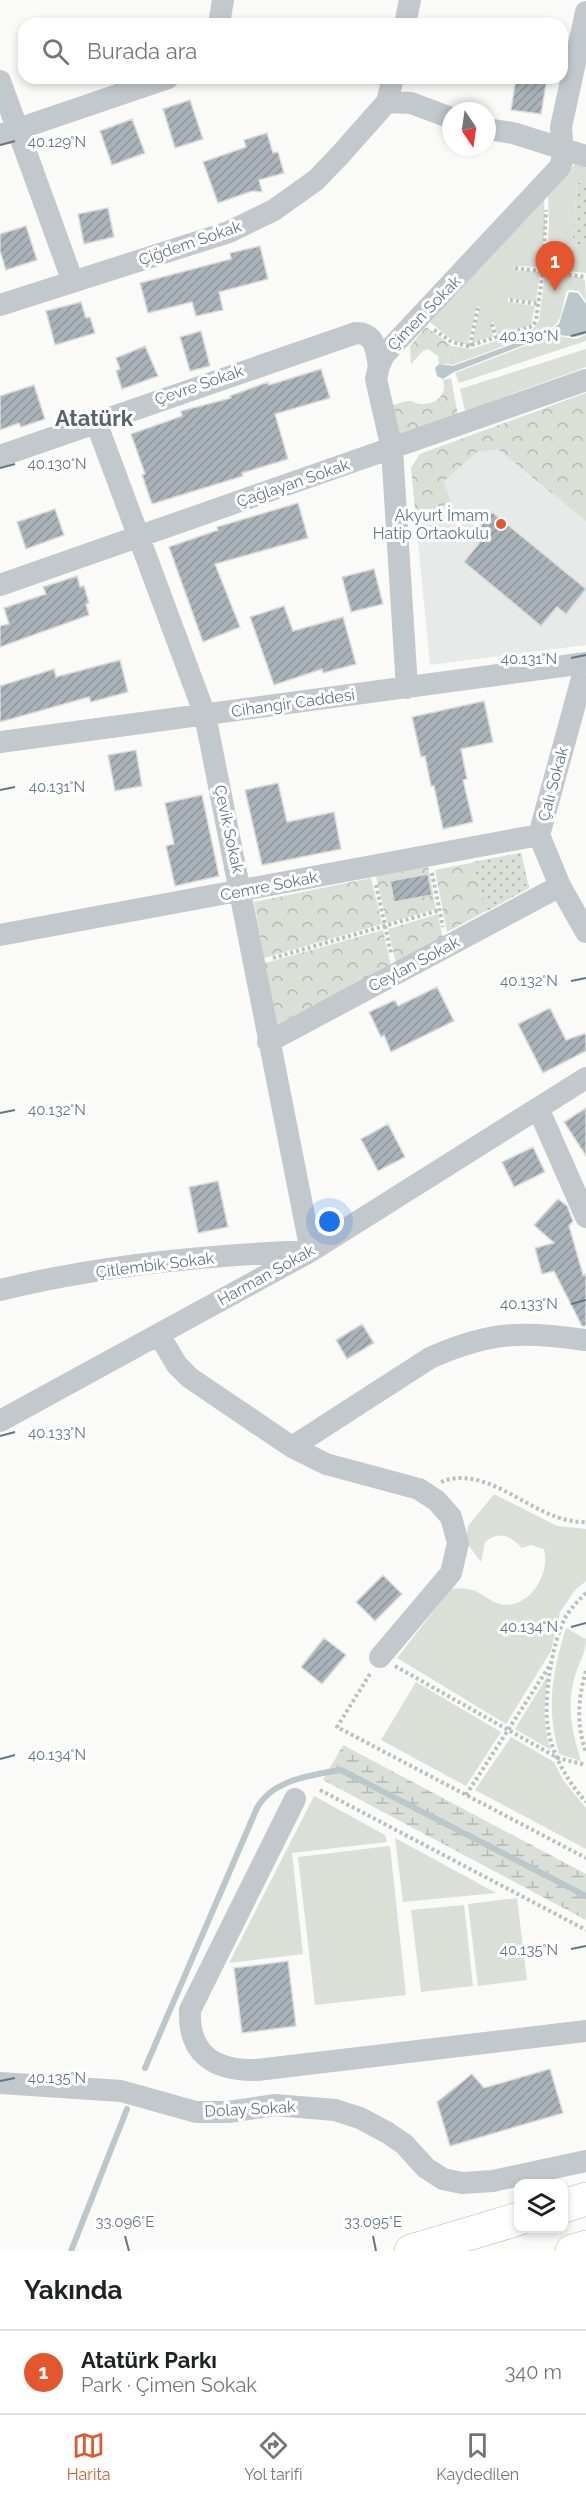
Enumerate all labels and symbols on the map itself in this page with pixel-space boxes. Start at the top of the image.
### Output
north arrow [442,102,496,156]
text: 40.129°N [28,133,86,151]
street label: Çiğdem Sokak [136,216,244,269]
pin: 1 [536,242,574,291]
street label: Çimen Sokak [384,271,465,354]
text: 40.130°N [499,327,559,345]
street label: Çevre Sokak [152,361,246,409]
district label: Atatürk [55,405,134,431]
text: 40.130°N [27,455,87,473]
street label: Çağlayan Sokak [234,455,352,511]
place label: Akyurt İmam Hatip Ortaokulu [373,505,489,543]
marker: Akyurt İmam Hatip Ortaokulu [494,517,508,531]
text: 40.131°N [501,650,557,668]
street label: Cihangir Caddesi [230,685,356,721]
street label: Çalı Sokak [534,744,572,823]
text: 40.131°N [29,778,85,796]
street label: Çevik Sokak [210,783,248,875]
street label: Cemre Sokak [219,867,320,905]
street label: Ceylan Sokak [365,932,463,996]
text: 40.132°N [500,972,558,990]
text: 40.132°N [28,1101,86,1119]
your location [315,1207,344,1236]
street label: Harman Sokak [214,1240,318,1309]
street label: Çitlembik Sokak [95,1248,216,1282]
text: 40.133°N [500,1295,558,1313]
text: 40.133°N [28,1424,86,1442]
text: 40.134°N [500,1618,558,1636]
text: 40.134°N [28,1746,86,1764]
text: 40.135°N [500,1941,558,1959]
text: 40.135°N [28,2069,86,2087]
street label: Dolay Sokak [204,2097,296,2121]
text: 33.096°E [96,2213,155,2231]
text: 33.095°E [344,2213,402,2231]

